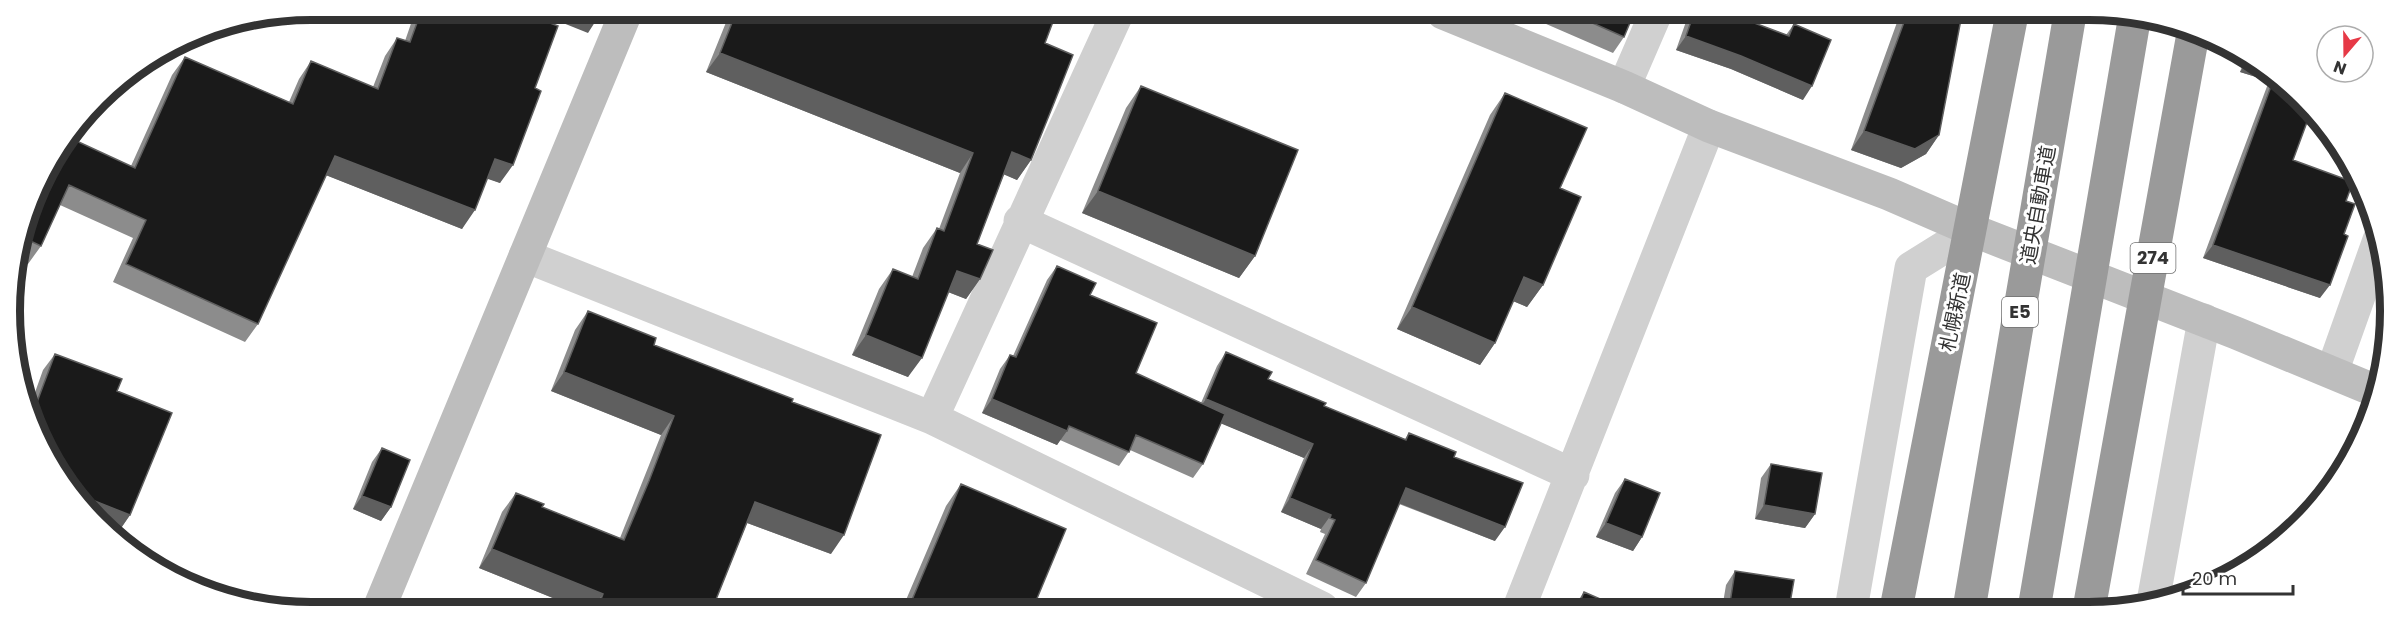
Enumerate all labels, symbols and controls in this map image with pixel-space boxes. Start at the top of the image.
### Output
north arrow [2315,24,2375,84]
text: N [2330,55,2350,80]
street label: 道央自動車道 [2014,143,2062,267]
road number: 274 [2130,243,2176,273]
street label: 札幌新道 [1933,270,1977,354]
road number: E5 [2002,297,2038,327]
scale bar [2183,558,2292,596]
text: 20 m [2192,566,2237,591]

